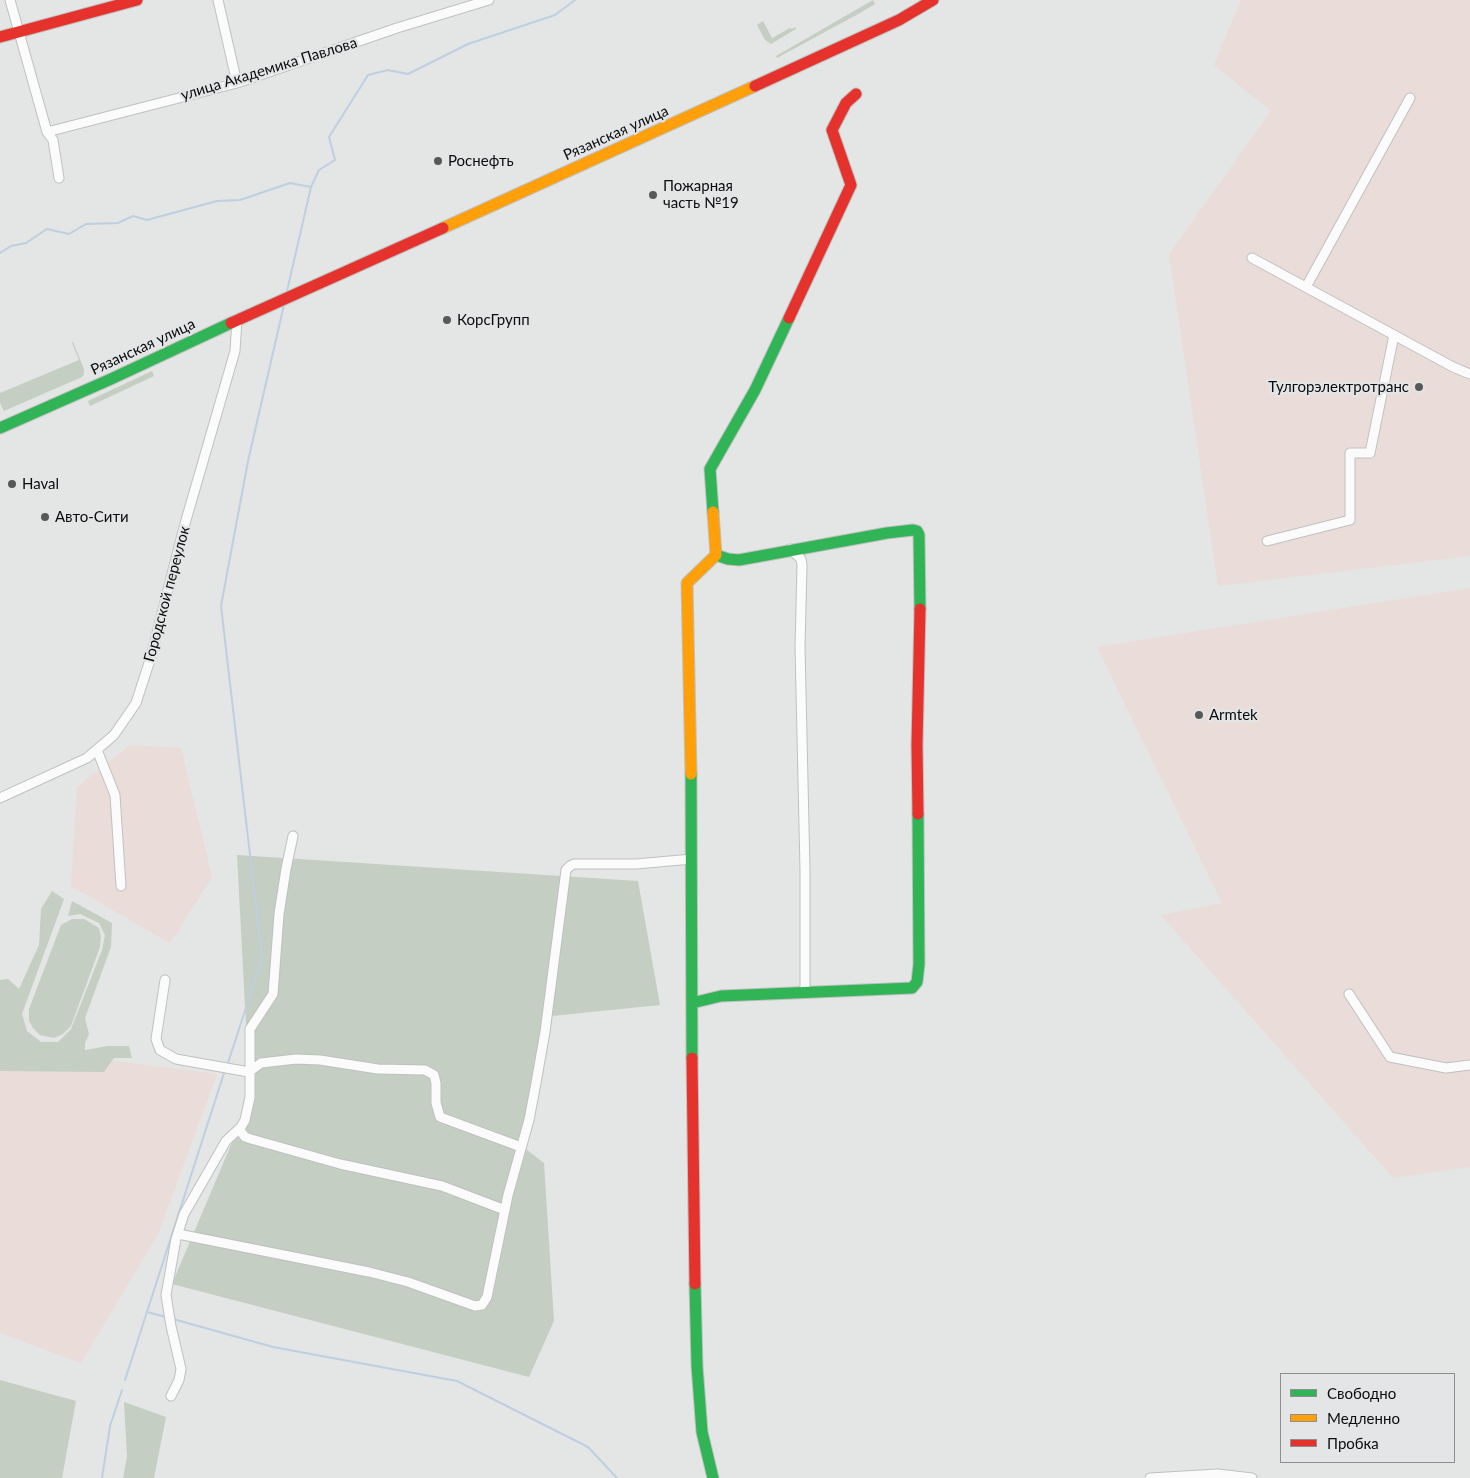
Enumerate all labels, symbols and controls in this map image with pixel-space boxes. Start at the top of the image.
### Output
street label: улица Академика Павлова [179,34,359,104]
street label: Рязанская улица [561,102,671,164]
place label: Роснефть [448,152,514,170]
marker: Роснефть [432,155,444,167]
place label: Пожарная часть №19 [663,177,739,212]
marker: Пожарная часть №19 [647,189,659,201]
place label: КорсГрупп [457,311,530,329]
marker: КорсГрупп [441,314,453,326]
street label: Рязанская улица [88,315,198,379]
place label: Тулгорэлектротранс [1268,378,1409,396]
marker: Тулгорэлектротранс [1413,381,1425,393]
place label: Haval [22,475,59,493]
marker: Haval [6,478,18,490]
place label: Авто-Сити [55,508,129,526]
marker: Авто-Сити [39,511,51,523]
street label: Городской переулок [140,524,194,664]
place label: Armtek [1209,706,1258,724]
marker: Armtek [1193,709,1205,721]
legend [1280,1373,1455,1463]
text: Свободно [1327,1384,1396,1402]
text: Медленно [1327,1409,1400,1427]
text: Пробка [1327,1434,1379,1452]

